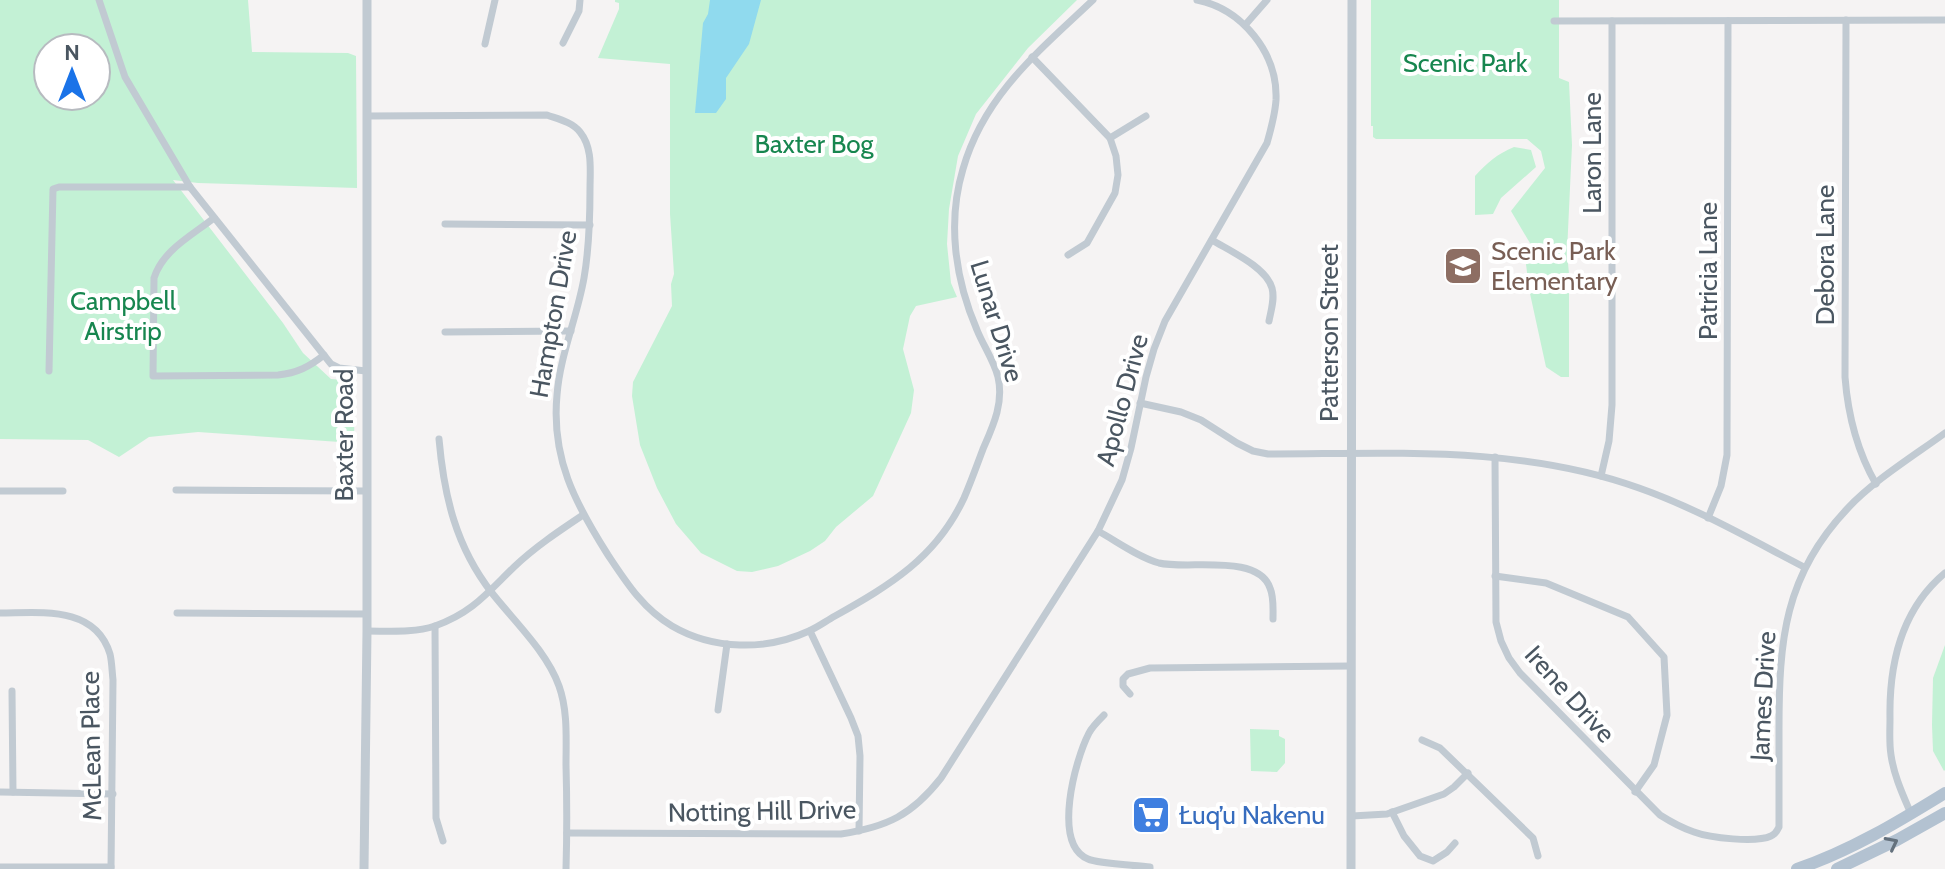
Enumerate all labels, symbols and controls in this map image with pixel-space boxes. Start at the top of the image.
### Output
north arrow [32,32,112,112]
text: N [64,39,80,66]
park label: Scenic Park [1403,47,1528,79]
street label: Laron Lane [1576,92,1608,214]
park label: Baxter Bog [754,128,875,160]
street label: Debora Lane [1809,185,1841,325]
street label: Patricia Lane [1692,202,1724,340]
street label: Hampton Drive [523,228,583,400]
place label: Scenic Park Elementary [1491,235,1618,297]
street label: Patterson Street [1313,244,1345,422]
school or university icon: Scenic Park Elementary [1442,245,1484,287]
street label: Lunar Drive [963,256,1031,386]
park label: Campbell Airstrip [70,285,176,347]
street label: Apollo Drive [1089,330,1155,470]
street label: Baxter Road [328,369,360,501]
street label: James Drive [1744,630,1782,763]
street label: Irene Drive [1518,639,1622,749]
street label: McLean Place [74,671,108,821]
street label: Notting Hill Drive [667,793,857,829]
supermarket icon: Łuq’u Nakenu [1130,794,1172,836]
place label: Łuq’u Nakenu [1179,799,1325,831]
one-way arrow [1883,837,1898,852]

